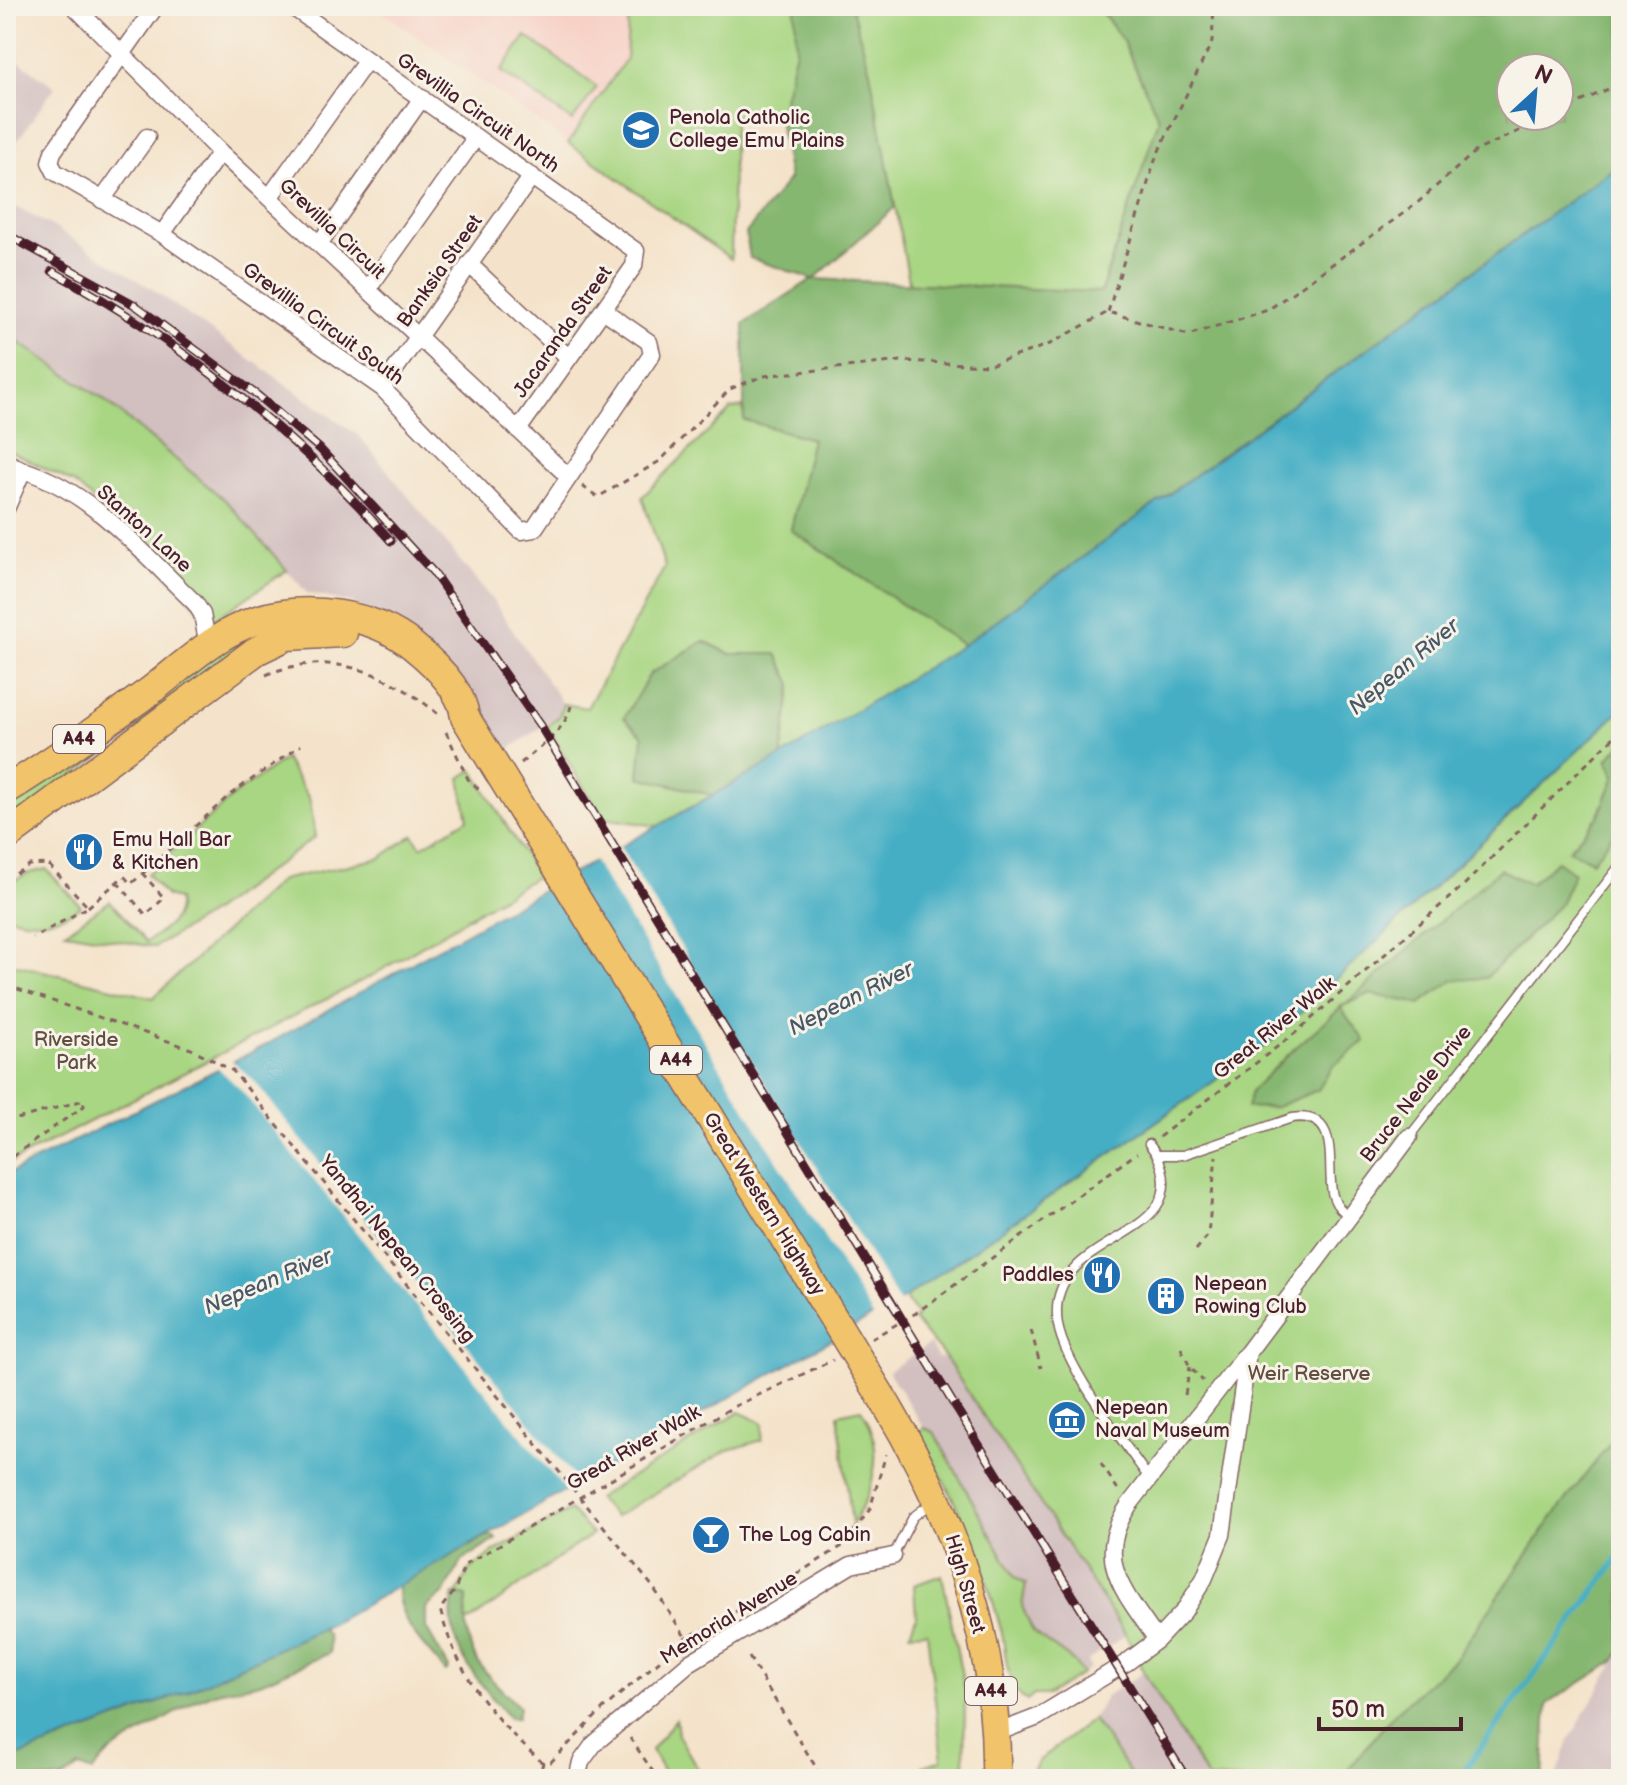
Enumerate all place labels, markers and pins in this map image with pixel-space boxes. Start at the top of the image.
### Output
place label: Penola Catholic College Emu Plains [669,106,844,153]
school or university icon: Penola Catholic College Emu Plains [620,109,662,151]
place label: Emu Hall Bar & Kitchen [112,828,231,875]
restaurant icon: Emu Hall Bar & Kitchen [63,831,105,873]
restaurant icon: Paddles [1081,1254,1123,1296]
place label: Paddles [1002,1263,1074,1287]
place label: Nepean Rowing Club [1194,1272,1307,1319]
building icon: Nepean Rowing Club [1145,1275,1187,1317]
place label: Nepean Naval Museum [1095,1396,1230,1443]
museum icon: Nepean Naval Museum [1046,1399,1088,1441]
bar icon: The Log Cabin [690,1514,732,1556]
place label: The Log Cabin [739,1523,871,1547]

